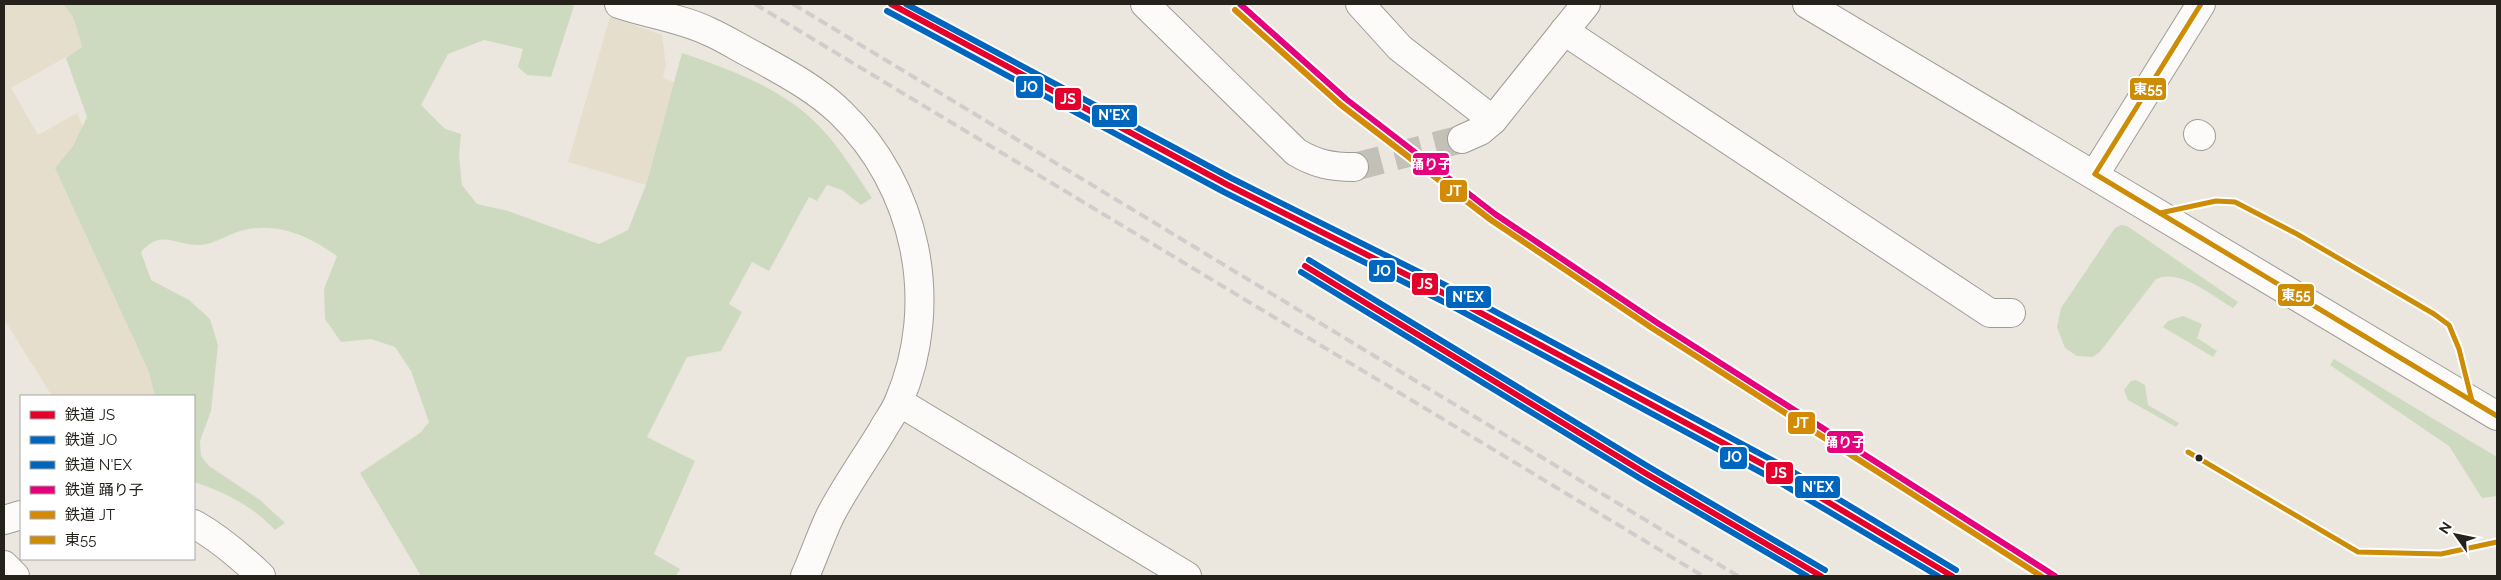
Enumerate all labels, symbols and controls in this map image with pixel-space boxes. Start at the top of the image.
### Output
line badge: JO [1015,75,1044,99]
line badge: 東55 [2129,77,2167,101]
text: JO [1020,79,1038,95]
text: 東55 [2133,81,2163,97]
line badge: JS [1054,87,1082,111]
text: JS [1060,91,1076,107]
line badge: N'EX [1091,104,1138,128]
text: N'EX [1098,107,1131,123]
line badge: 踊り子 [1412,152,1450,176]
text: 踊り子 [1410,156,1452,172]
line badge: JT [1439,179,1468,203]
text: JT [1446,183,1462,199]
line badge: JO [1368,259,1396,283]
text: JO [1373,263,1391,279]
line badge: JS [1411,272,1439,296]
text: JS [1417,276,1433,292]
line badge: 東55 [2277,283,2315,307]
line badge: N'EX [1445,285,1492,309]
text: 東55 [2281,287,2311,303]
text: N'EX [1452,289,1485,305]
legend [20,395,195,560]
text: 鉄道 JS [65,406,115,424]
line badge: JT [1787,411,1816,435]
text: JT [1793,415,1809,431]
line badge: 踊り子 [1826,430,1864,454]
text: 鉄道 JO [65,431,117,449]
text: 踊り子 [1824,434,1866,450]
line badge: JO [1719,446,1748,470]
text: JO [1724,449,1742,465]
unlabelled marker [2194,453,2204,463]
text: 鉄道 N'EX [65,456,132,474]
line badge: JS [1765,461,1794,485]
text: JS [1771,465,1787,481]
line badge: N'EX [1794,475,1841,499]
text: N'EX [1802,479,1835,495]
text: 鉄道 踊り子 [65,481,144,499]
text: 鉄道 JT [65,506,115,524]
north arrow [2431,510,2481,560]
text: N [2435,519,2455,537]
text: 東55 [65,531,96,549]

